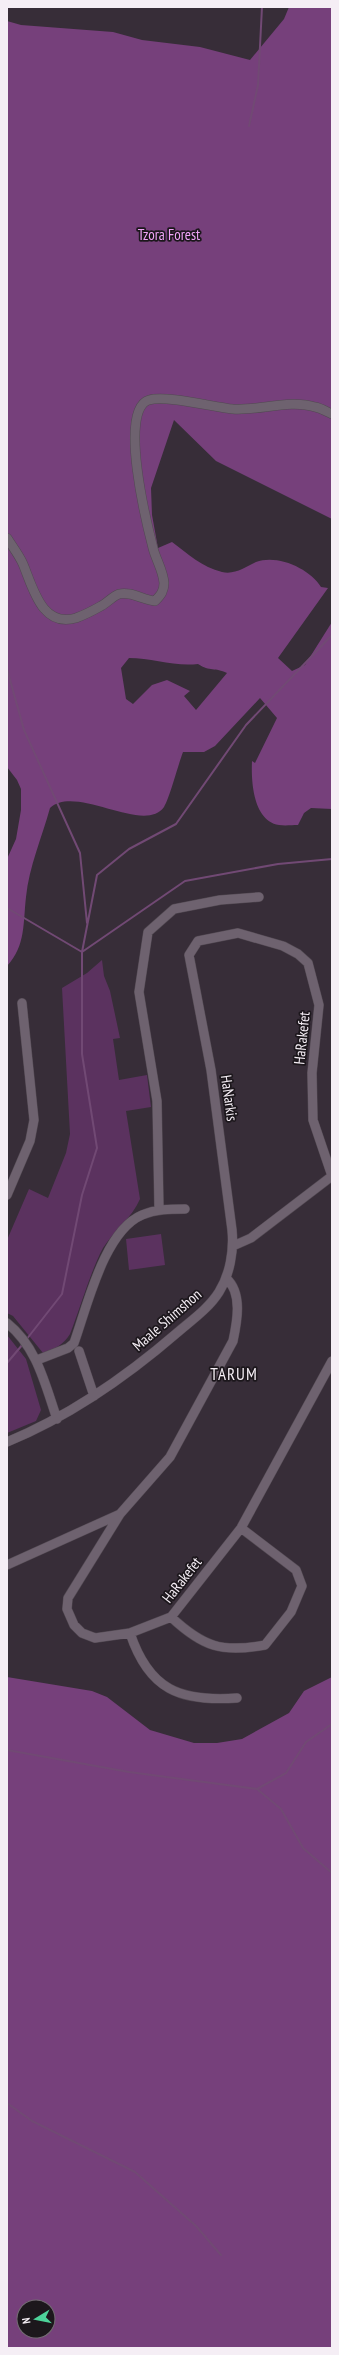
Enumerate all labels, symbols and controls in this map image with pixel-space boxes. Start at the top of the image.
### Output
park label: Tzora Forest [138,225,200,244]
street label: HaRakefet [289,1011,314,1065]
street label: HaNarkis [217,1074,242,1122]
street label: Maale Shimshon [128,1285,205,1355]
district label: TARUM [210,1363,258,1385]
street label: HaRakefet [158,1553,205,1606]
north arrow [16,2299,56,2339]
text: N [19,2317,34,2325]

